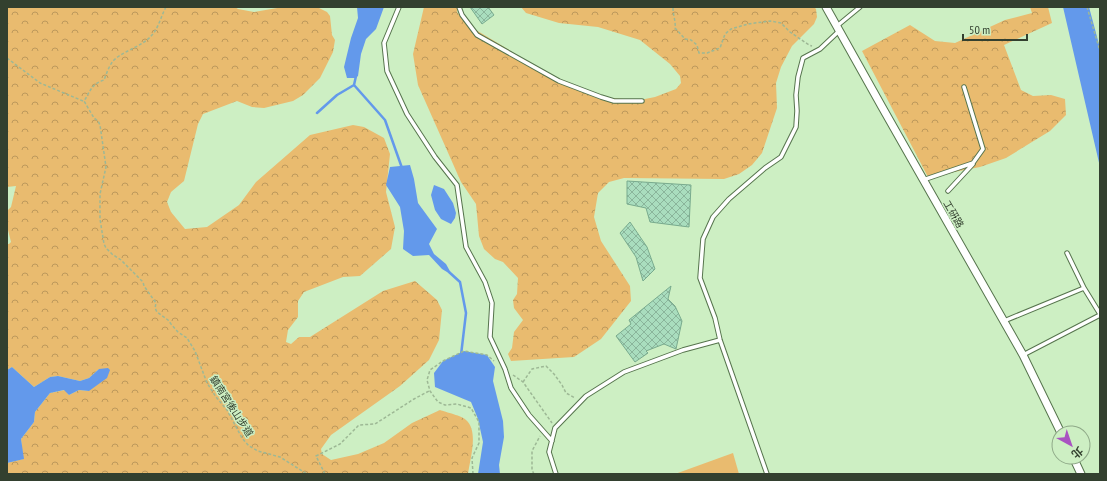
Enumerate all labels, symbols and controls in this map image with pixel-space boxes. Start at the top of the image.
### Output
scale bar [963,16,1027,42]
text: 50 m [969,22,990,37]
street label: 工研路 [940,198,967,230]
street label: 鎮南宮後山步道 [207,373,256,439]
north arrow [1051,425,1091,465]
text: 北 [1069,444,1086,462]

